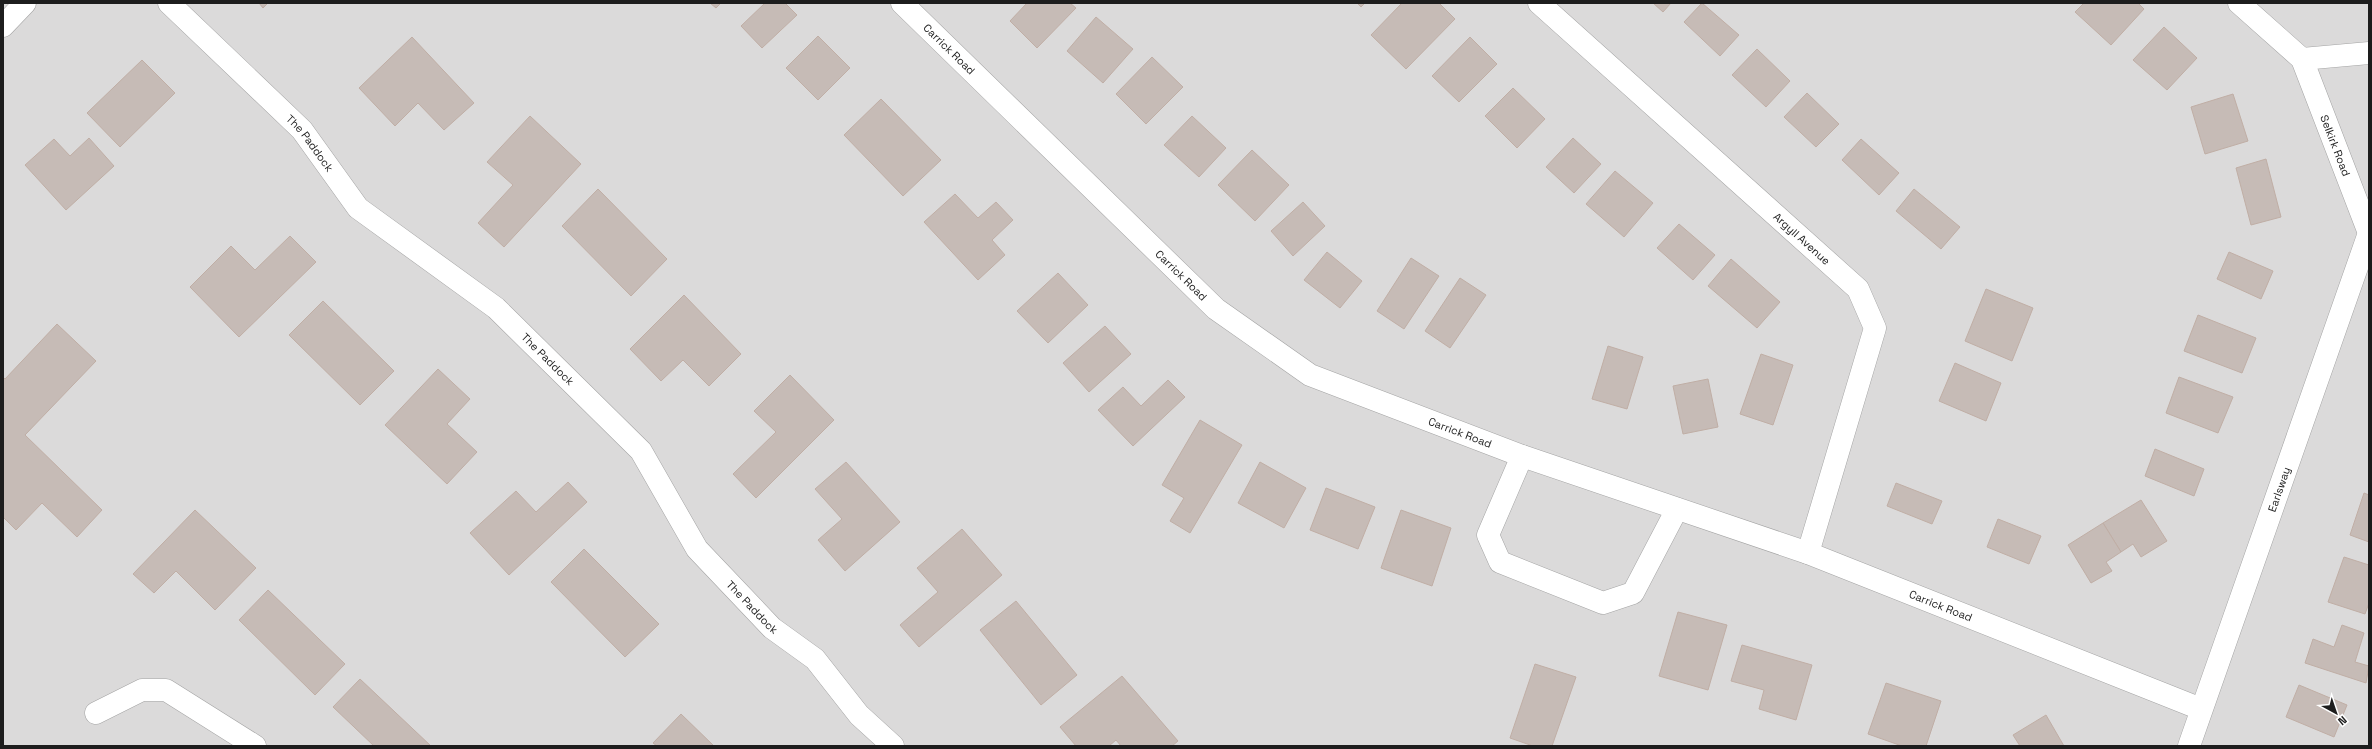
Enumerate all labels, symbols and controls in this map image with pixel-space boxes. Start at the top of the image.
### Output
street label: Carrick Road [920,21,978,77]
street label: The Paddock [283,112,337,174]
street label: Selkirk Road [2317,113,2353,178]
street label: Argyll Avenue [1770,210,1833,268]
street label: Carrick Road [1153,247,1210,304]
street label: The Paddock [518,330,577,388]
street label: Carrick Road [1426,414,1494,451]
street label: Earlsway [2265,465,2293,514]
street label: The Paddock [723,577,781,637]
street label: Carrick Road [1907,587,1974,624]
north arrow [2316,693,2356,733]
text: N [2335,713,2350,728]

